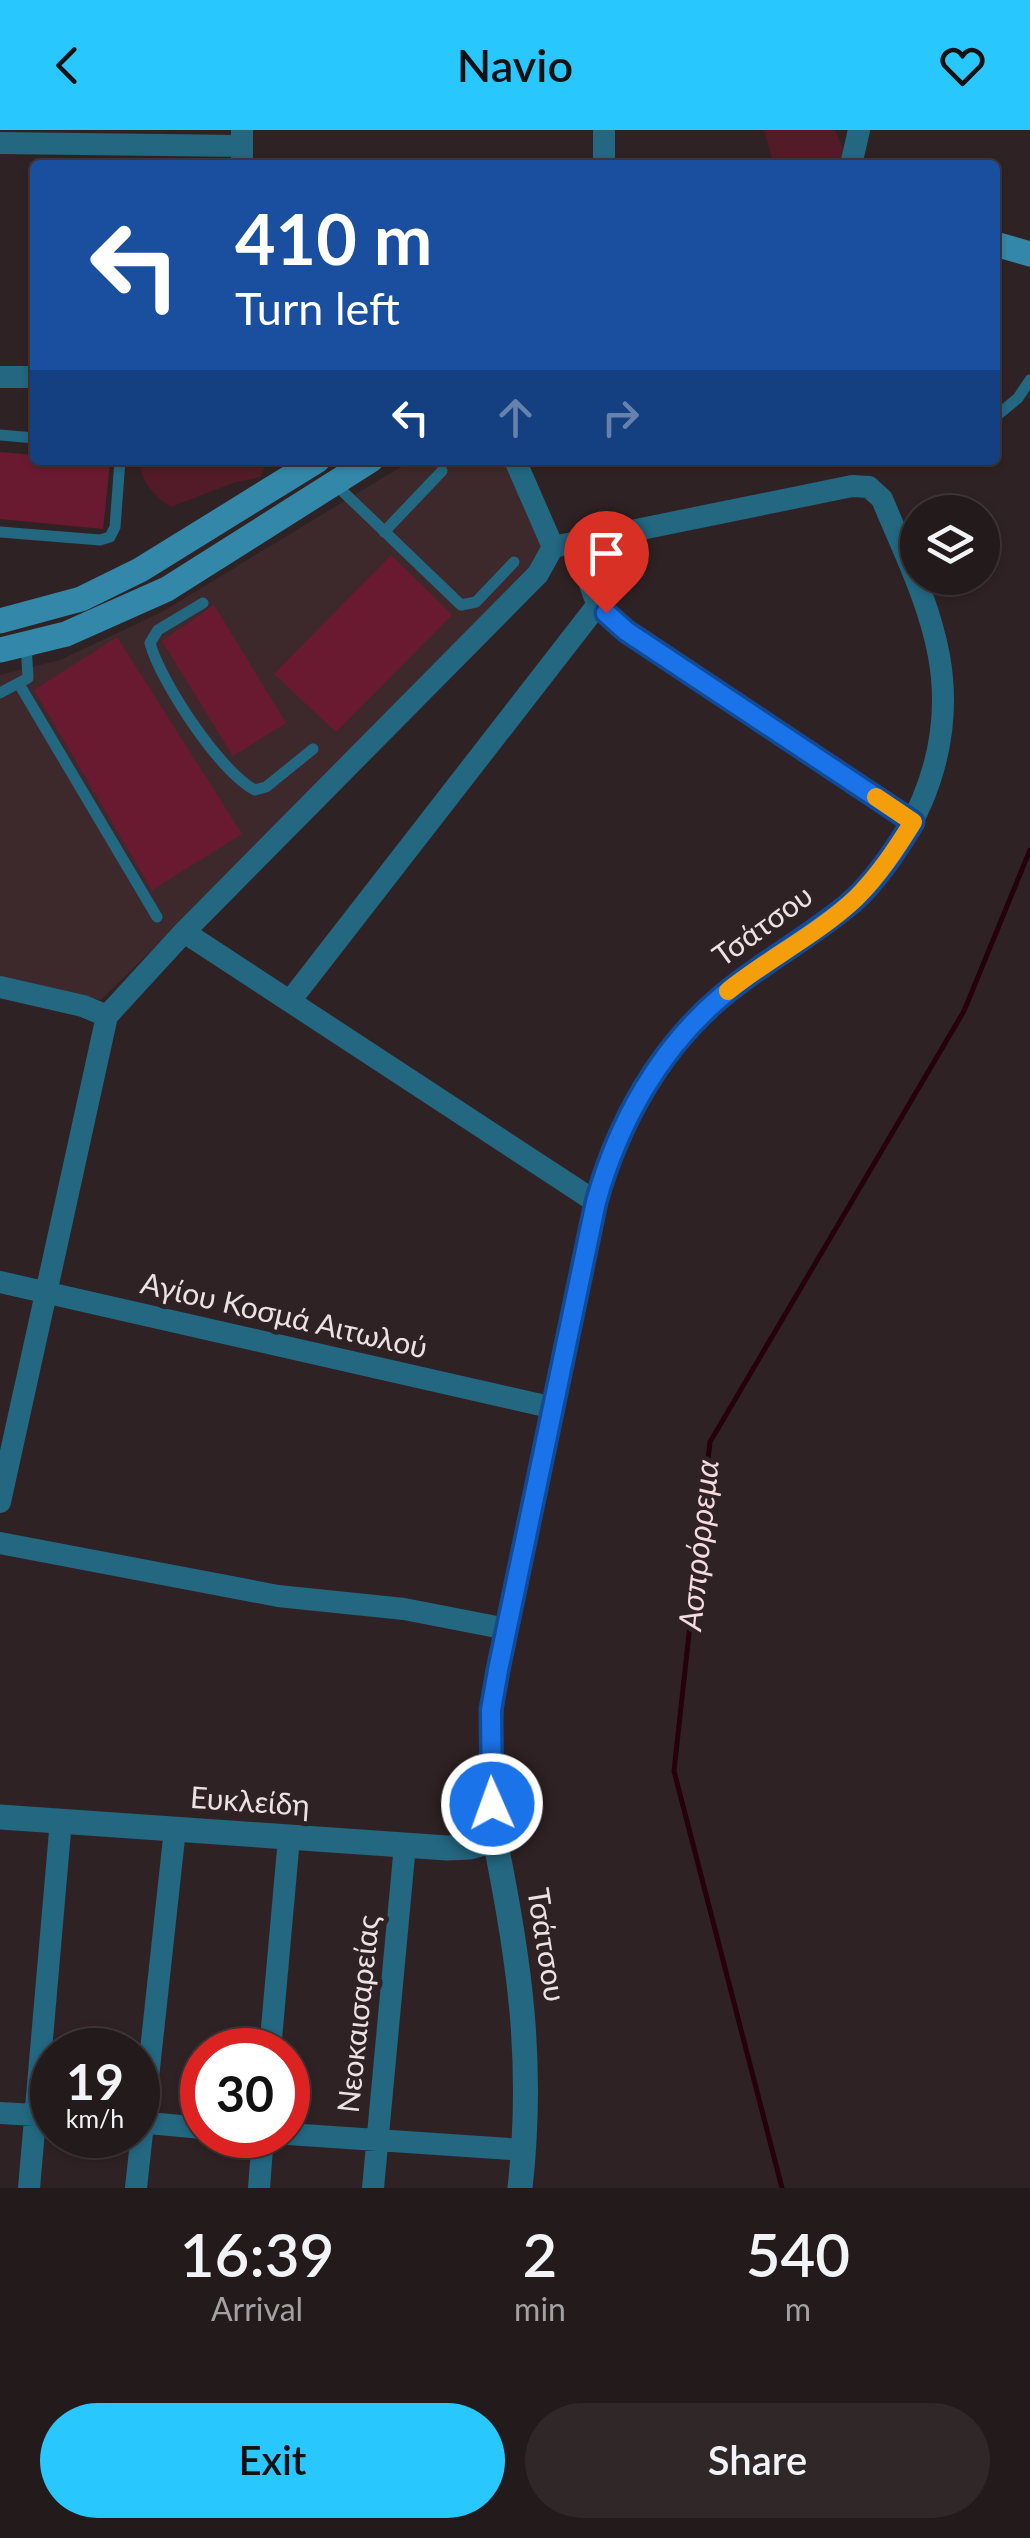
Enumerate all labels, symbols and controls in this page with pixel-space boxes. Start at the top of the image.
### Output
icon: back [40,38,95,93]
text: Navio [457,38,573,92]
icon: heart [935,38,990,93]
text: 410 m [235,196,432,280]
icon: left [70,200,200,330]
text: Turn left [235,281,400,335]
icon: left [383,390,438,445]
icon: ahead [488,390,543,445]
icon: right [593,390,648,445]
map controls [900,495,1000,595]
button: layers [900,495,1000,595]
pin [564,511,649,614]
icon: arrive [579,526,634,581]
street label: Τσάτσου [705,876,819,973]
street label: Αγίου Κοσμά Αιτωλού [138,1264,431,1365]
water label: Ασπρόρρεμα [669,1457,726,1634]
position arrow [440,1752,544,1856]
street label: Ευκλείδη [189,1778,311,1822]
street label: Τσάτσου [521,1885,575,2004]
street label: Νεοκαισαρείας [329,1913,385,2114]
speed limit sign: 30 [180,2028,310,2158]
text: 19 [66,2051,124,2111]
text: km/h [66,2103,124,2133]
text: 16:39 [180,2218,334,2290]
text: 2 [523,2218,557,2290]
text: 540 [746,2218,850,2290]
text: Arrival [211,2289,303,2328]
text: min [514,2289,566,2328]
text: m [785,2289,811,2328]
button: Exit [40,2403,505,2518]
button: Share [525,2403,990,2518]

